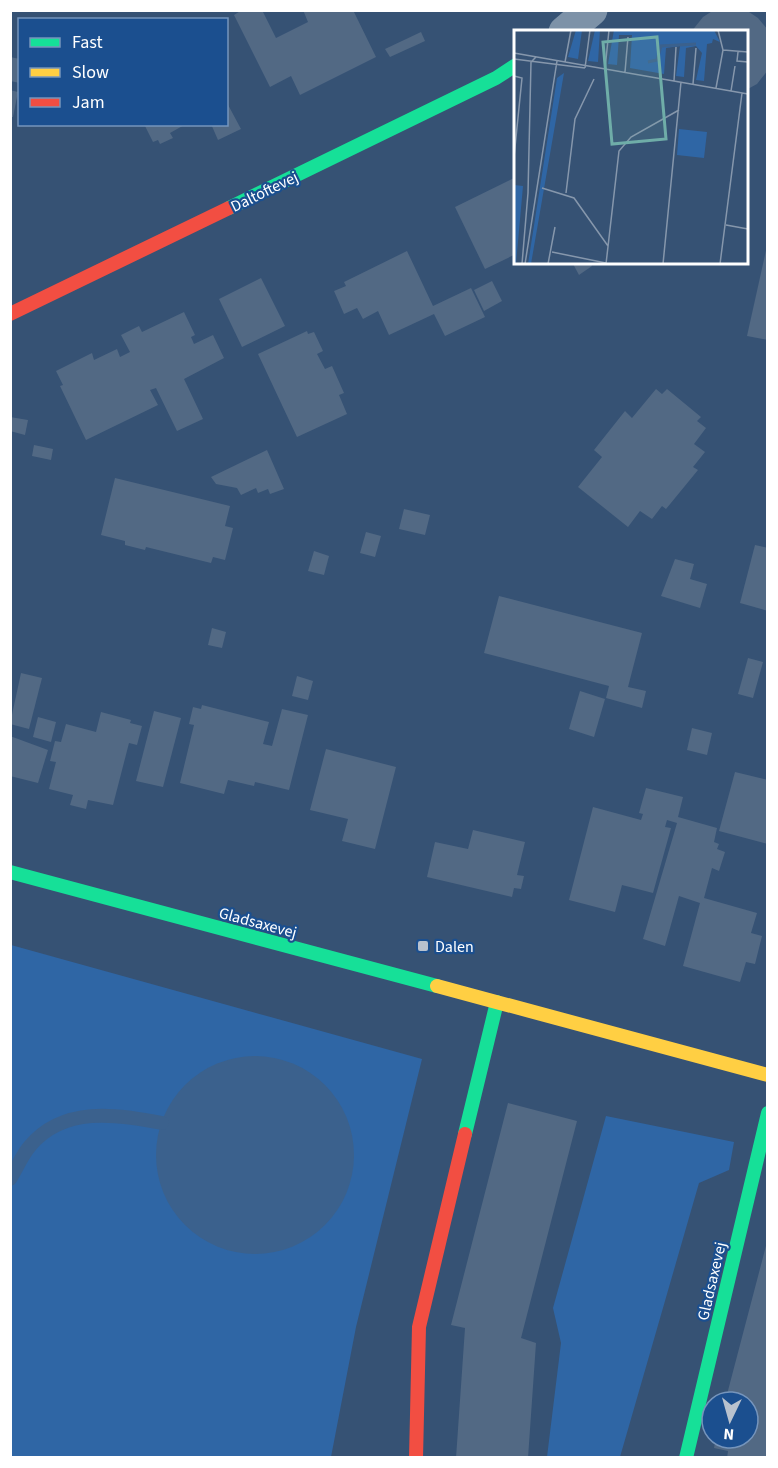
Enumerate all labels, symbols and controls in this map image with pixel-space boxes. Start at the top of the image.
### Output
legend [18,18,228,126]
text: Fast [72,30,103,55]
inset map [514,30,748,264]
text: Slow [72,60,109,85]
text: Jam [72,90,105,115]
street label: Daltoftevej [227,166,302,218]
street label: Gladsaxevej [216,902,299,944]
place label: Dalen [435,936,474,958]
marker: Dalen [416,939,430,953]
street label: Gladsaxevej [692,1240,732,1323]
north arrow [700,1390,760,1450]
text: N [723,1423,735,1445]

